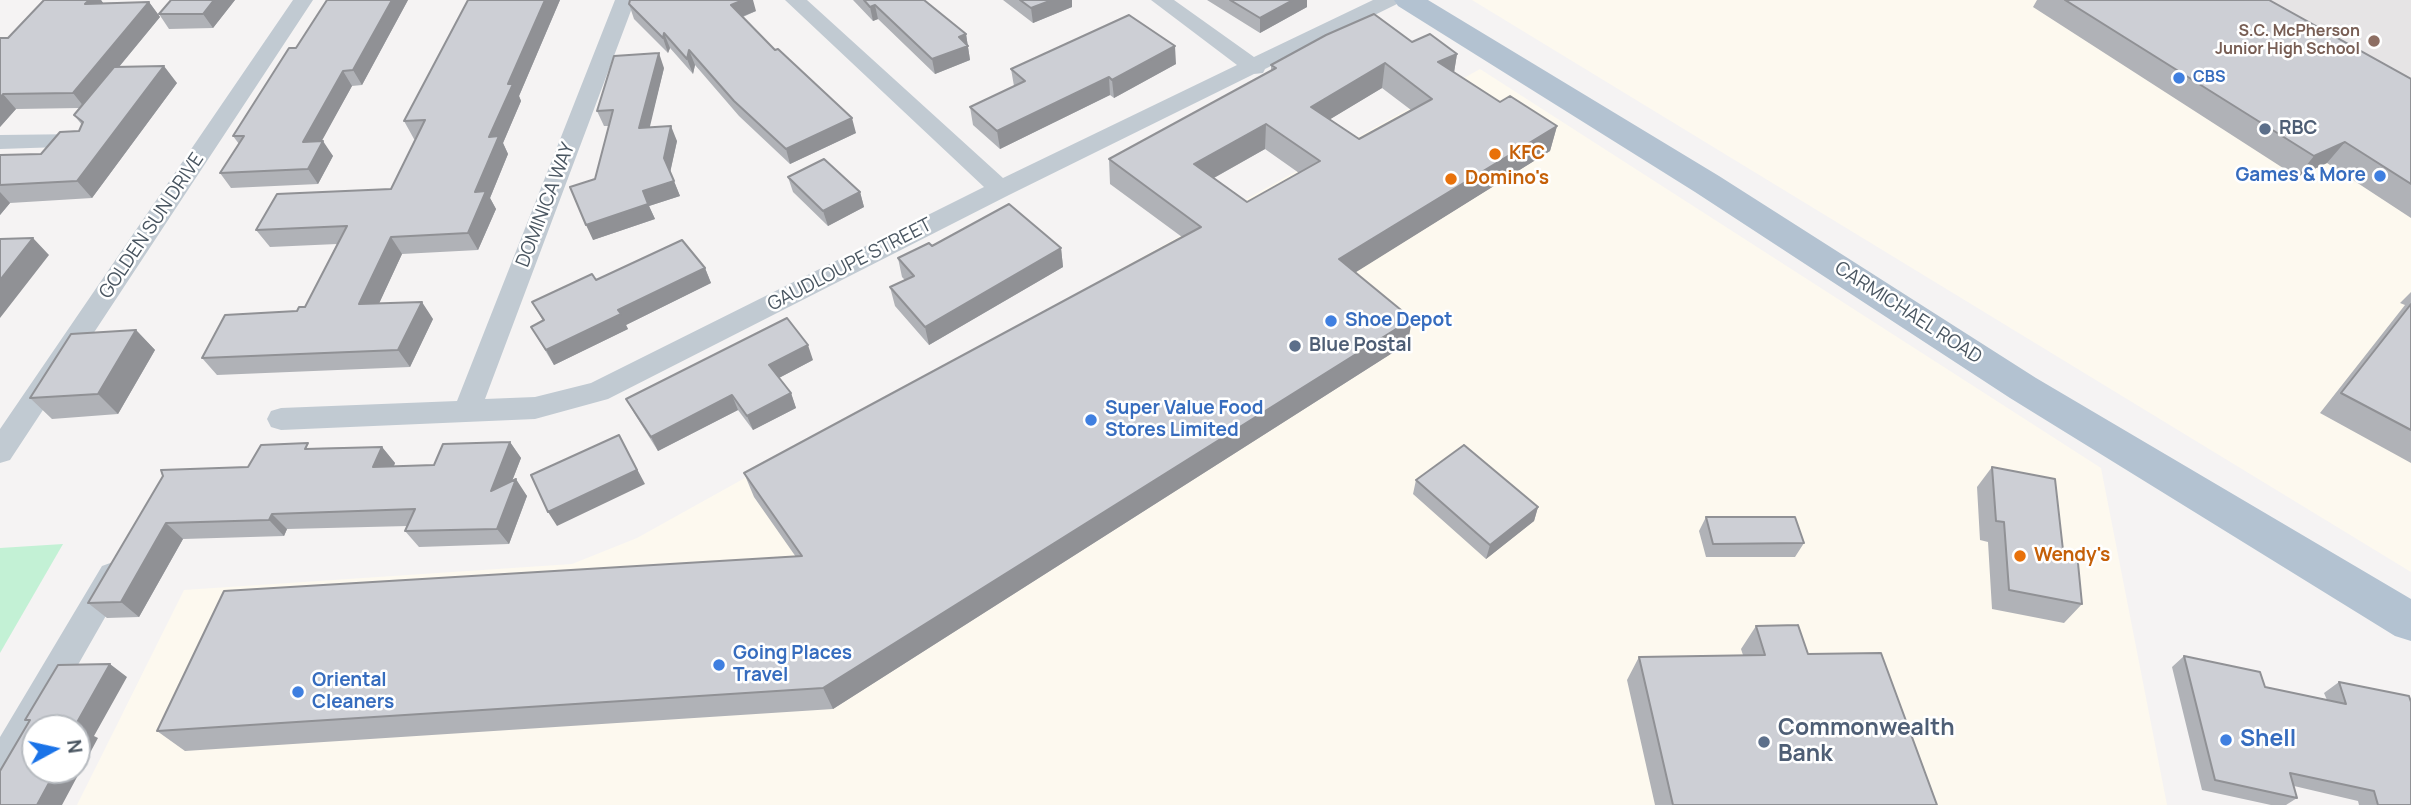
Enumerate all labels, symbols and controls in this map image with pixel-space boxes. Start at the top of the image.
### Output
place label: S.C. McPherson Junior High School [2215,22,2360,60]
marker: S.C. McPherson Junior High School [2366,33,2382,49]
place label: CBS [2193,68,2225,88]
marker: CBS [2171,70,2187,86]
place label: RBC [2279,118,2318,140]
marker: RBC [2257,121,2273,137]
street label: DOMINICA WAY [512,140,580,270]
place label: KFC [1509,143,1545,165]
marker: KFC [1487,146,1503,162]
street label: GOLDEN SUN DRIVE [95,149,209,303]
place label: Games & More [2235,165,2366,187]
place label: Domino's [1465,168,1549,190]
marker: Games & More [2372,168,2388,184]
marker: Domino's [1443,171,1459,187]
street label: GAUDLOUPE STREET [764,214,936,316]
street label: CARMICHAEL ROAD [1830,257,1986,369]
place label: Shoe Depot [1345,310,1452,332]
marker: Shoe Depot [1323,313,1339,329]
place label: Blue Postal [1309,335,1412,357]
marker: Blue Postal [1287,338,1303,354]
place label: Super Value Food Stores Limited [1105,398,1263,442]
marker: Super Value Food Stores Limited [1083,412,1099,428]
place label: Wendy's [2034,545,2110,567]
marker: Wendy's [2012,548,2028,564]
place label: Going Places Travel [733,643,852,687]
marker: Going Places Travel [711,657,727,673]
place label: Oriental Cleaners [312,670,394,714]
marker: Oriental Cleaners [290,684,306,700]
north arrow [21,714,91,784]
place label: Commonwealth Bank [1778,715,1955,769]
place label: Shell [2240,726,2296,754]
marker: Shell [2218,732,2234,748]
marker: Commonwealth Bank [1756,734,1772,750]
text: N [61,738,89,755]

